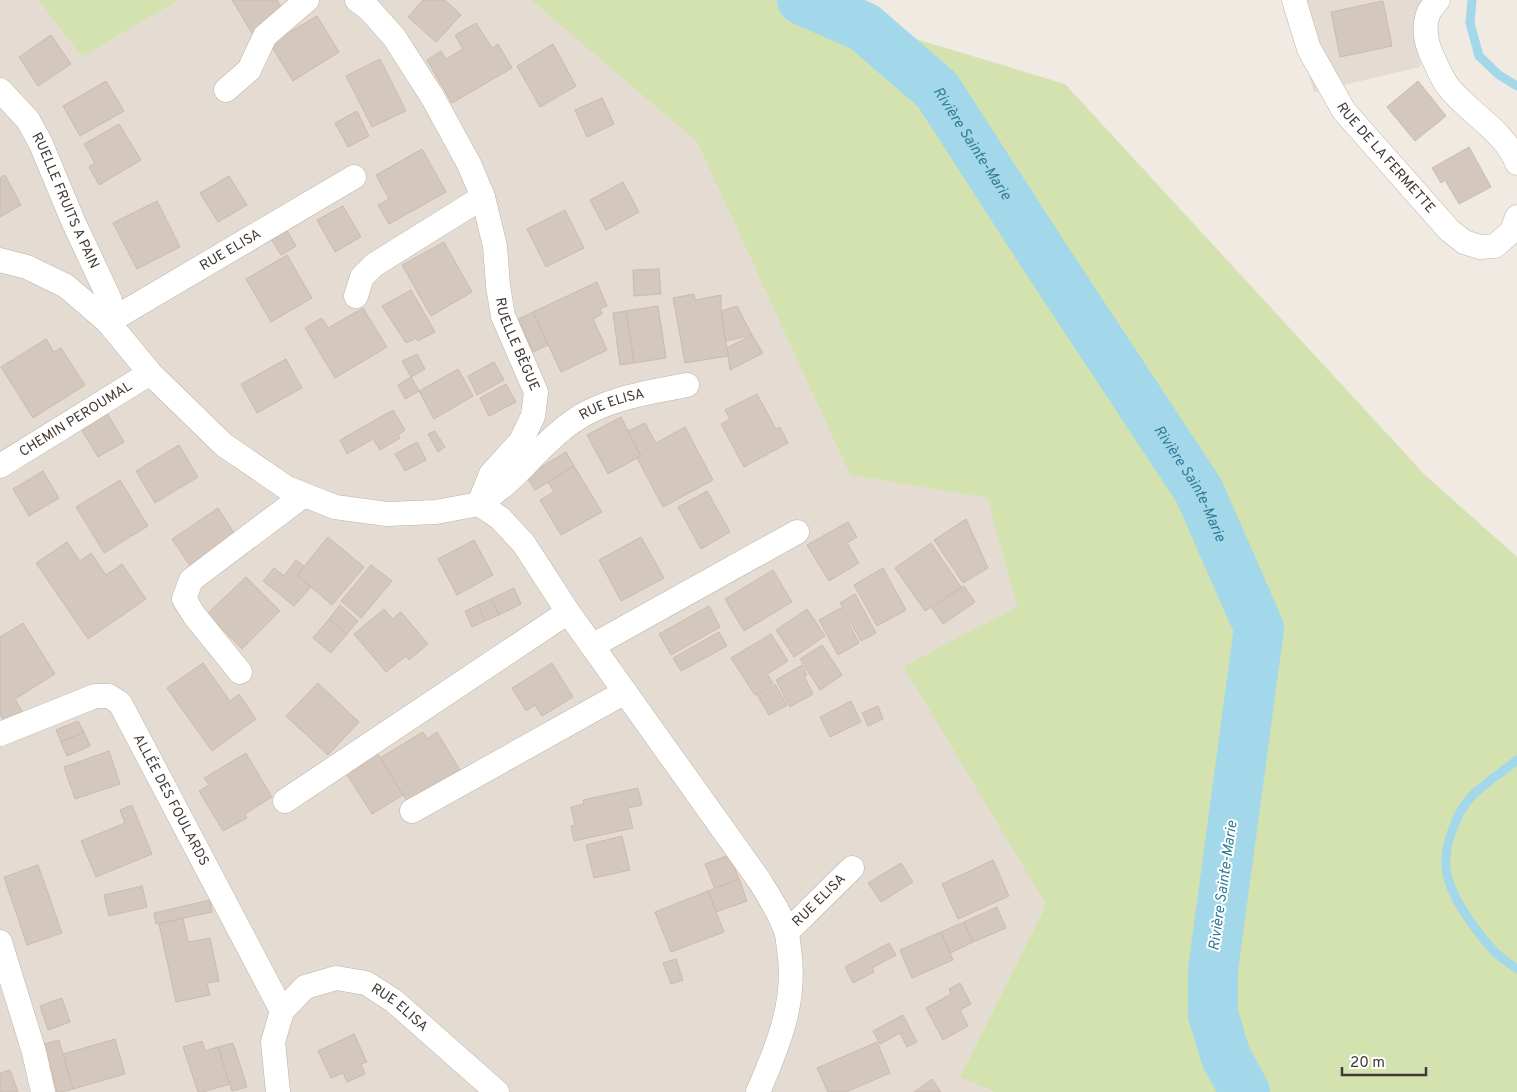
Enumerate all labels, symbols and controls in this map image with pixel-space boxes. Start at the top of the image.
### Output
water label: Rivière Sainte-Marie [928,84,1015,204]
street label: RUE DE LA FERMETTE [1332,100,1439,217]
street label: RUELLE FRUITS A PAIN [28,130,103,271]
street label: RUE ELISA [197,225,264,275]
street label: RUELLE BÈGUE [492,296,543,393]
street label: CHEMIN PEROUMAL [16,378,135,460]
street label: RUE ELISA [576,385,646,424]
water label: Rivière Sainte-Marie [1149,422,1230,545]
street label: ALLÉE DES FOULARDS [129,731,213,869]
water label: Rivière Sainte-Marie [1205,820,1243,952]
street label: RUE ELISA [789,870,849,930]
street label: RUE ELISA [368,980,431,1035]
scale bar [1342,1044,1426,1076]
text: 20 m [1350,1054,1385,1073]

